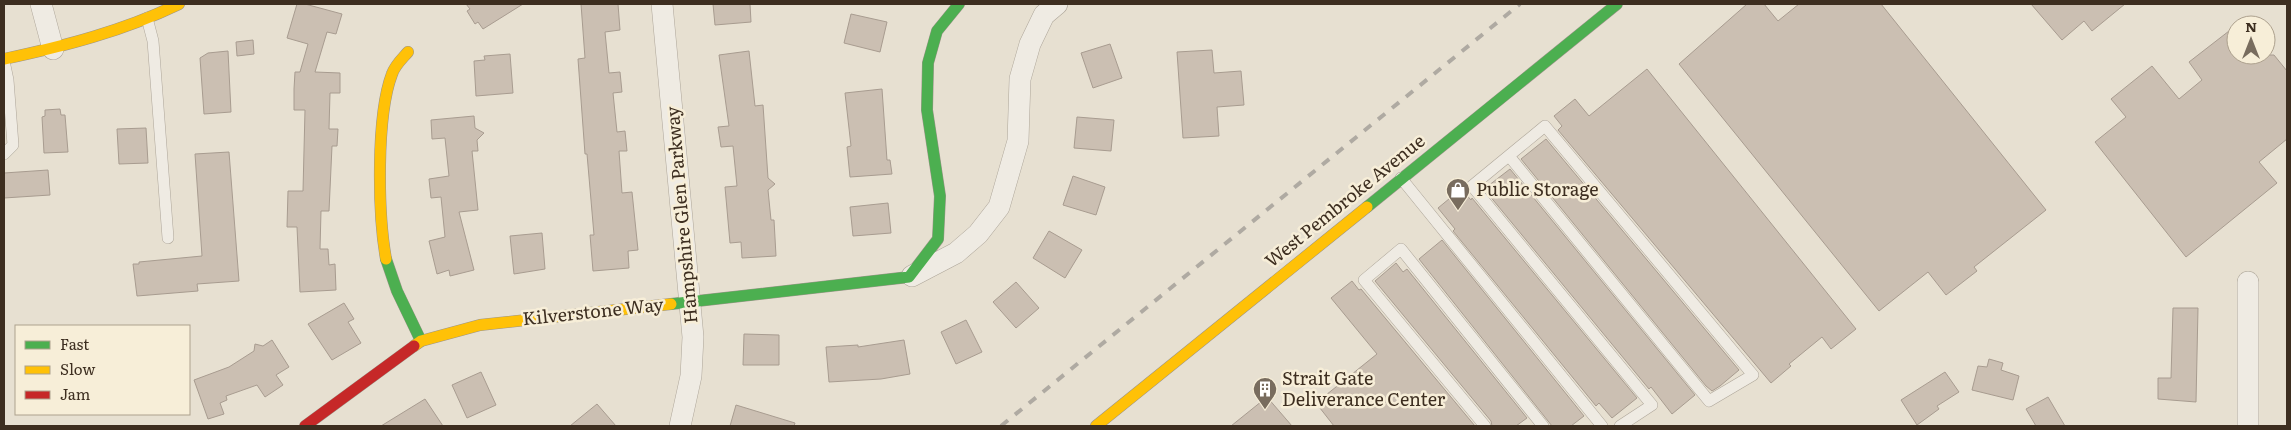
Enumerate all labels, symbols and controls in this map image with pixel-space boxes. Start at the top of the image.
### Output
north arrow [2226,15,2276,65]
text: N [2245,16,2257,36]
street label: Hampshire Glen Parkway [658,105,703,325]
street label: West Pembroke Avenue [1258,127,1430,273]
place label: Public Storage [1476,175,1599,202]
shop icon: Public Storage [1445,177,1471,211]
street label: Kilverstone Way [521,290,665,331]
legend [15,325,190,415]
text: Fast [60,332,89,355]
text: Slow [60,357,95,380]
place label: Strait Gate Deliverance Center [1282,364,1446,412]
building icon: Strait Gate Deliverance Center [1252,376,1278,410]
text: Jam [60,382,91,405]

